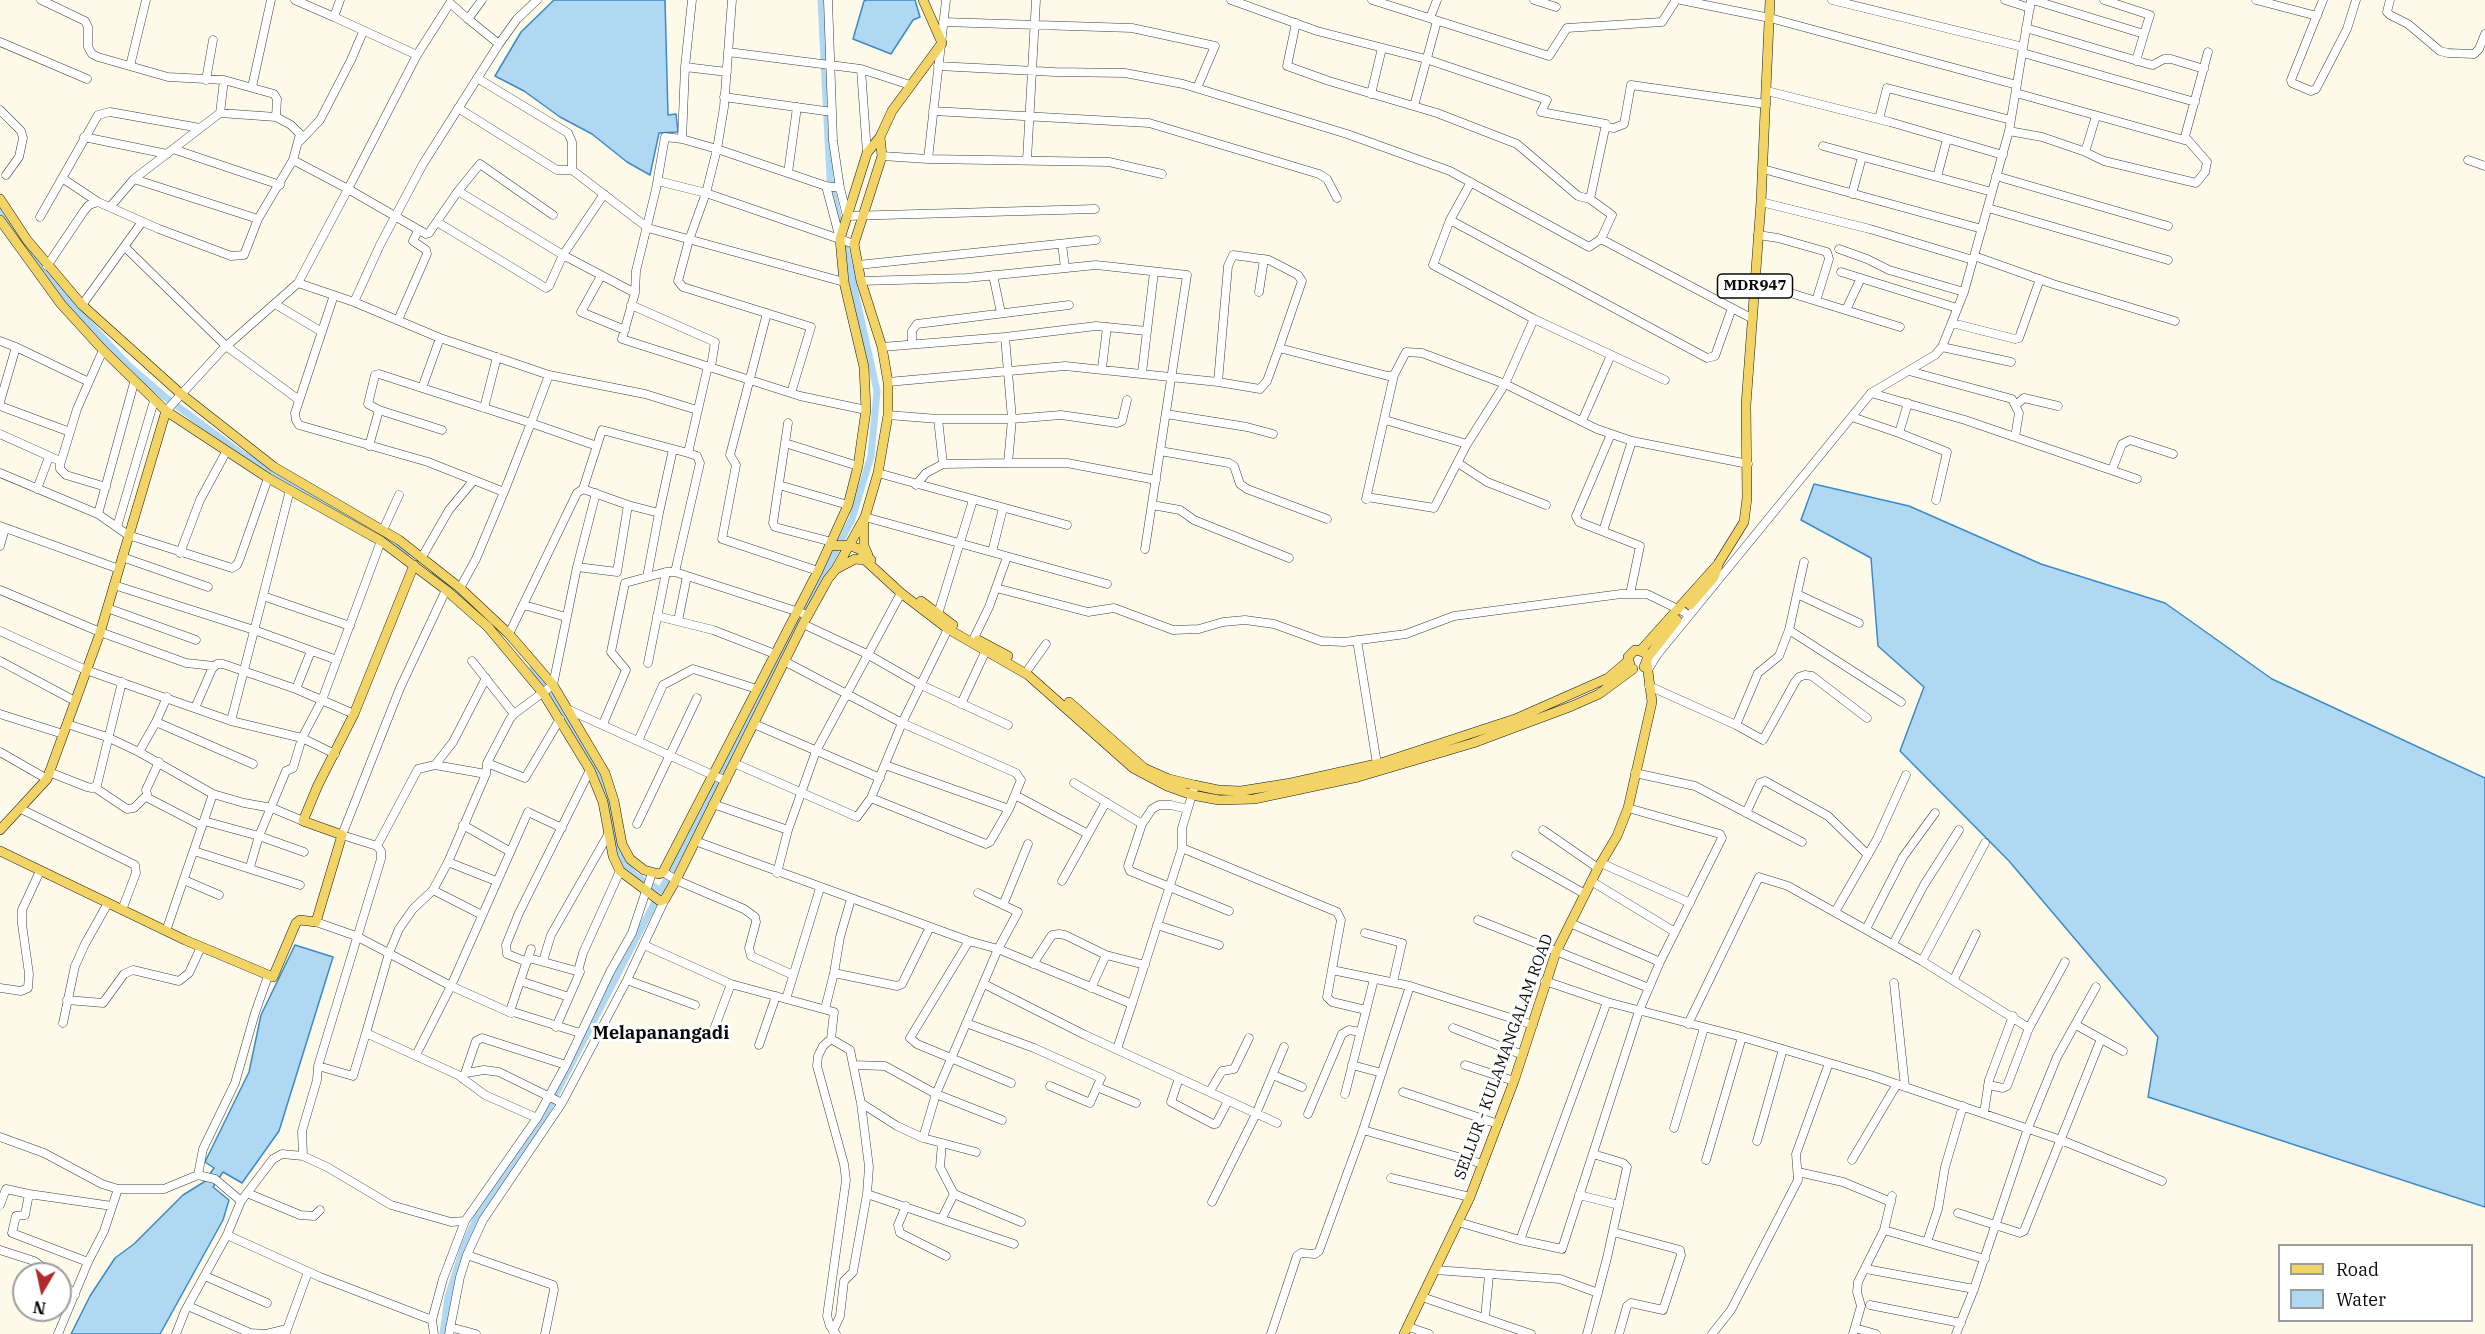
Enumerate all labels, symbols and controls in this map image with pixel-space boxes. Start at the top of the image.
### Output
road number: MDR947 [1718,274,1792,298]
street label: SELLUR - KULAMANGALAM ROAD [1451,932,1557,1182]
district label: Melapanangadi [593,1023,729,1045]
legend [2278,1244,2473,1322]
text: Road [2336,1258,2379,1281]
north arrow [12,1262,72,1322]
text: Water [2336,1288,2386,1311]
text: N [32,1297,47,1319]

